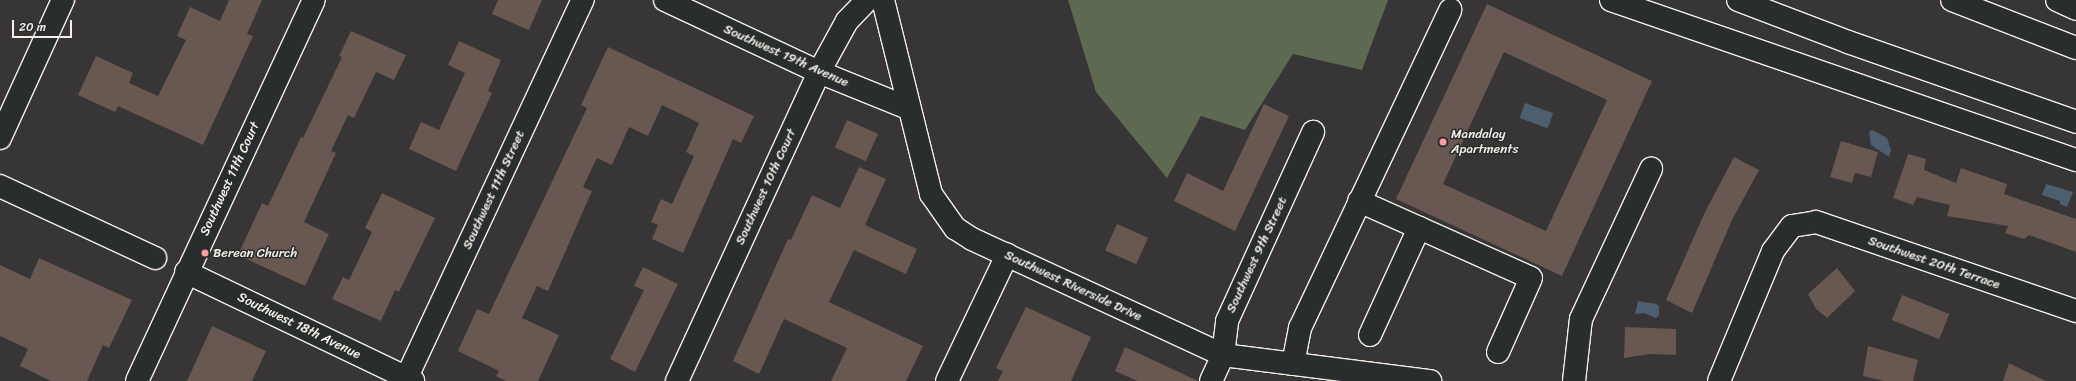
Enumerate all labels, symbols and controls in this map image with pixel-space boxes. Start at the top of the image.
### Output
scale bar [14,12,74,38]
text: 20 m [19,16,46,38]
street label: Southwest 19th Avenue [721,21,851,91]
street label: Southwest 11th Court [197,119,263,239]
street label: Southwest 10th Court [732,126,800,248]
place label: Mandalay Apartments [1451,127,1518,158]
street label: Southwest 11th Street [460,128,528,252]
marker: Mandalay Apartments [1438,137,1448,147]
street label: Southwest 9th Street [1223,195,1291,315]
street label: Southwest 20th Terrace [1866,233,2002,293]
place label: Berean Church [213,245,297,261]
street label: Southwest Riverside Drive [1002,247,1144,325]
marker: Berean Church [200,248,210,258]
street label: Southwest 18th Avenue [235,289,363,363]

